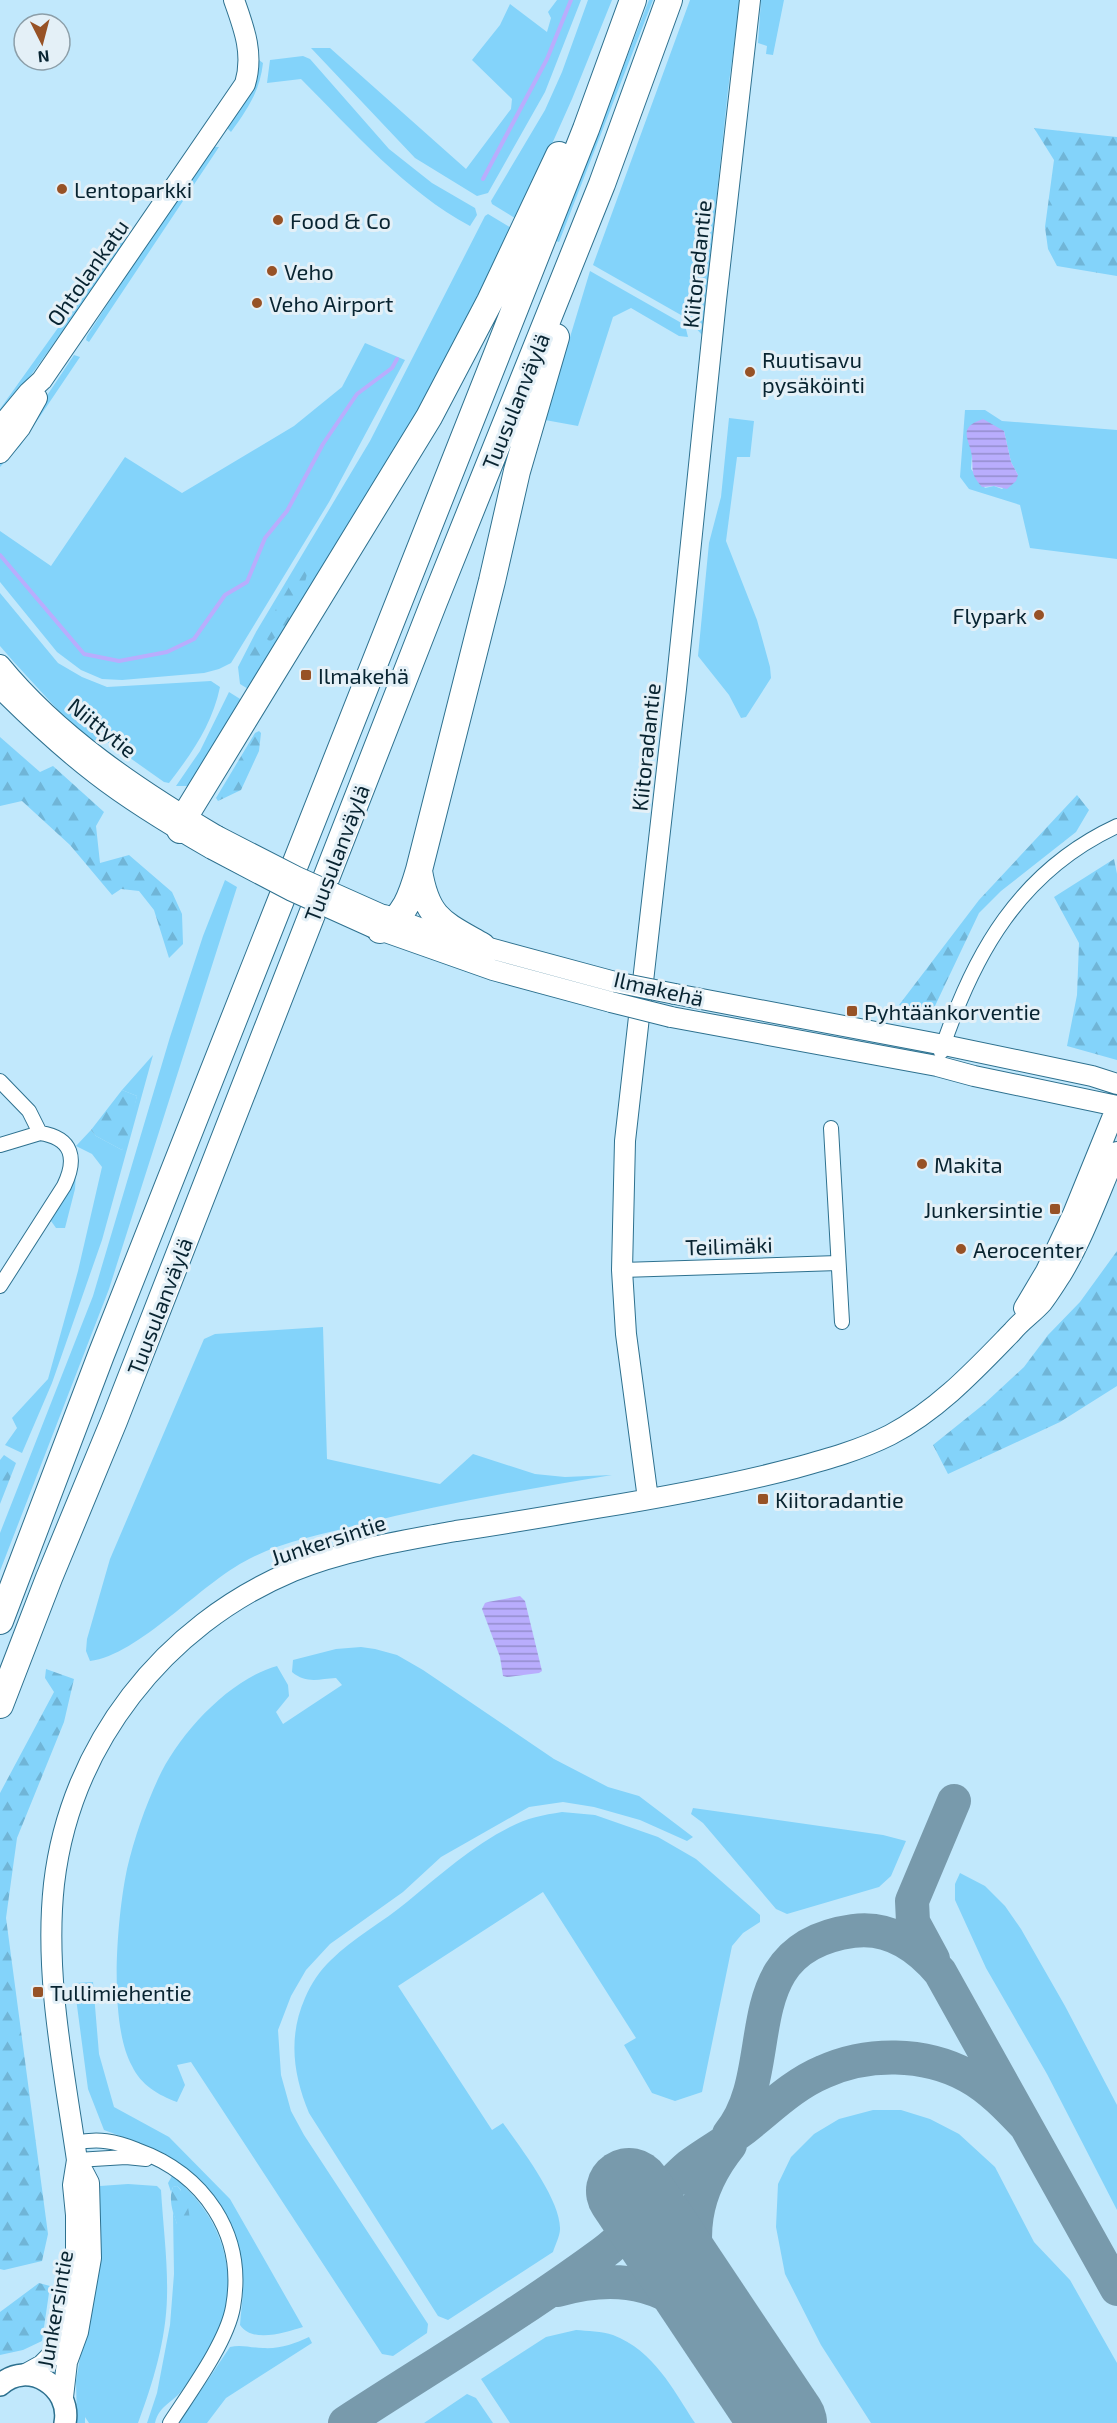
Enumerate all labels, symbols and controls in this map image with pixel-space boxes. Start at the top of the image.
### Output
north arrow [12,12,72,72]
text: N [37,47,50,67]
place label: Lentoparkki [74,176,192,202]
marker: Lentoparkki [55,182,69,196]
street label: Kiitoradantie [676,199,716,329]
place label: Food & Co [290,207,391,233]
marker: Food & Co [271,213,285,227]
street label: Ohtolankatu [41,214,133,330]
place label: Veho [284,258,334,284]
marker: Veho [265,264,279,278]
place label: Veho Airport [269,290,393,316]
marker: Veho Airport [250,296,264,310]
street label: Tuusulanväylä [476,329,554,473]
place label: Ruutisavu pysäköinti [762,346,865,397]
marker: Ruutisavu pysäköinti [743,365,757,379]
place label: Flypark [953,602,1027,628]
marker: Flypark [1032,608,1046,622]
place label: Ilmakehä [318,662,409,688]
marker: Ilmakehä [299,668,313,682]
street label: Kiitoradantie [625,682,665,812]
street label: Niittytie [64,692,142,762]
street label: Tuusulanväylä [298,781,374,925]
street label: Ilmakehä [612,965,706,1011]
place label: Pyhtäänkorventie [864,998,1041,1024]
marker: Pyhtäänkorventie [845,1004,859,1018]
place label: Makita [934,1151,1003,1177]
marker: Makita [915,1157,929,1171]
place label: Junkersintie [924,1196,1043,1222]
marker: Junkersintie [1048,1202,1062,1216]
street label: Teilimäki [685,1230,773,1260]
street label: Tuusulanväylä [121,1234,197,1378]
place label: Aerocenter [973,1236,1084,1262]
marker: Aerocenter [954,1242,968,1256]
place label: Kiitoradantie [775,1486,904,1512]
marker: Kiitoradantie [756,1492,770,1506]
street label: Junkersintie [267,1508,389,1570]
place label: Tullimiehentie [50,1979,191,2005]
marker: Tullimiehentie [31,1985,45,1999]
street label: Junkersintie [31,2248,77,2370]

